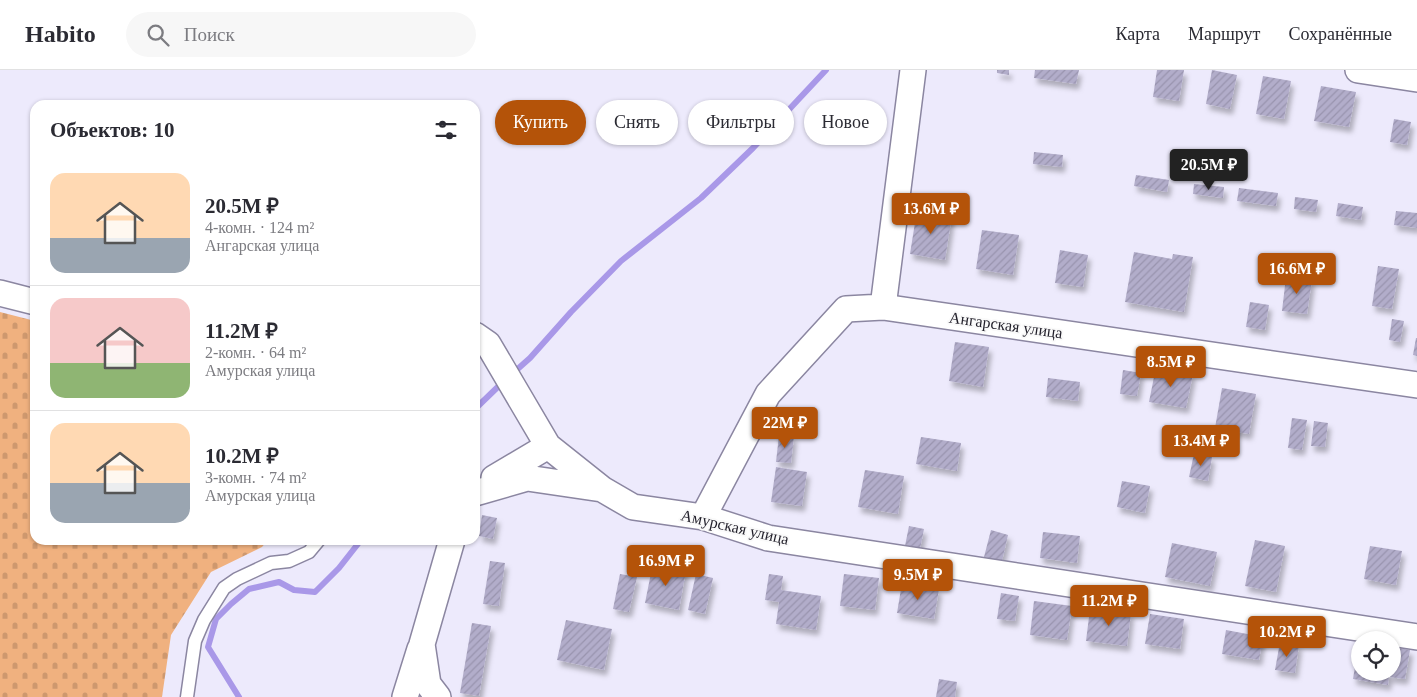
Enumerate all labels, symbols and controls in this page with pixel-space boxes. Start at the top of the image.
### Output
search box [126,12,476,57]
text: Habito [25,21,96,47]
icon: search [144,21,172,49]
text: Поиск [184,24,235,45]
text: Карта [1115,24,1160,44]
text: Маршрут [1188,24,1260,44]
text: Сохранённые [1288,24,1392,44]
chip: Купить [495,100,586,145]
chip: Снять [596,100,678,145]
chip: Фильтры [688,100,794,145]
chip: Новое [804,100,887,145]
icon: filters [432,116,460,144]
text: Объектов: 10 [50,118,175,142]
pin: 20.5M ₽ [1163,148,1255,191]
text: 20.5M ₽ [1181,156,1237,173]
pin: 13.6M ₽ [885,192,977,235]
icon: home [90,193,150,253]
text: 20.5M ₽ [205,194,279,218]
text: 13.6M ₽ [903,200,959,217]
text: 4-комн. · 124 m² [205,219,314,236]
text: Ангарская улица [205,237,319,254]
pin: 16.6M ₽ [1251,252,1343,295]
text: 16.6M ₽ [1269,260,1325,277]
street label: Ангарская улица [948,309,1064,342]
icon: home [90,318,150,378]
text: 11.2M ₽ [205,319,278,343]
text: 2-комн. · 64 m² [205,344,306,361]
pin: 8.5M ₽ [1130,346,1212,388]
text: 8.5M ₽ [1147,353,1195,370]
text: Амурская улица [205,362,315,379]
pin: 22M ₽ [750,406,820,449]
text: 22M ₽ [763,414,807,431]
pin: 13.4M ₽ [1155,424,1247,467]
text: 13.4M ₽ [1173,432,1229,449]
icon: home [90,443,150,503]
text: 10.2M ₽ [205,444,279,468]
text: 3-комн. · 74 m² [205,469,306,486]
text: Амурская улица [205,487,315,504]
street label: Амурская улица [679,506,791,549]
pin: 16.9M ₽ [620,544,712,587]
text: 16.9M ₽ [638,552,694,569]
pin: 9.5M ₽ [877,558,959,601]
text: 9.5M ₽ [894,566,942,583]
pin: 11.2M ₽ [1063,584,1155,627]
text: 11.2M ₽ [1081,592,1137,609]
pin: 10.2M ₽ [1241,616,1333,658]
text: 10.2M ₽ [1259,623,1315,640]
map controls [1351,631,1401,681]
button: locate [1351,631,1401,681]

